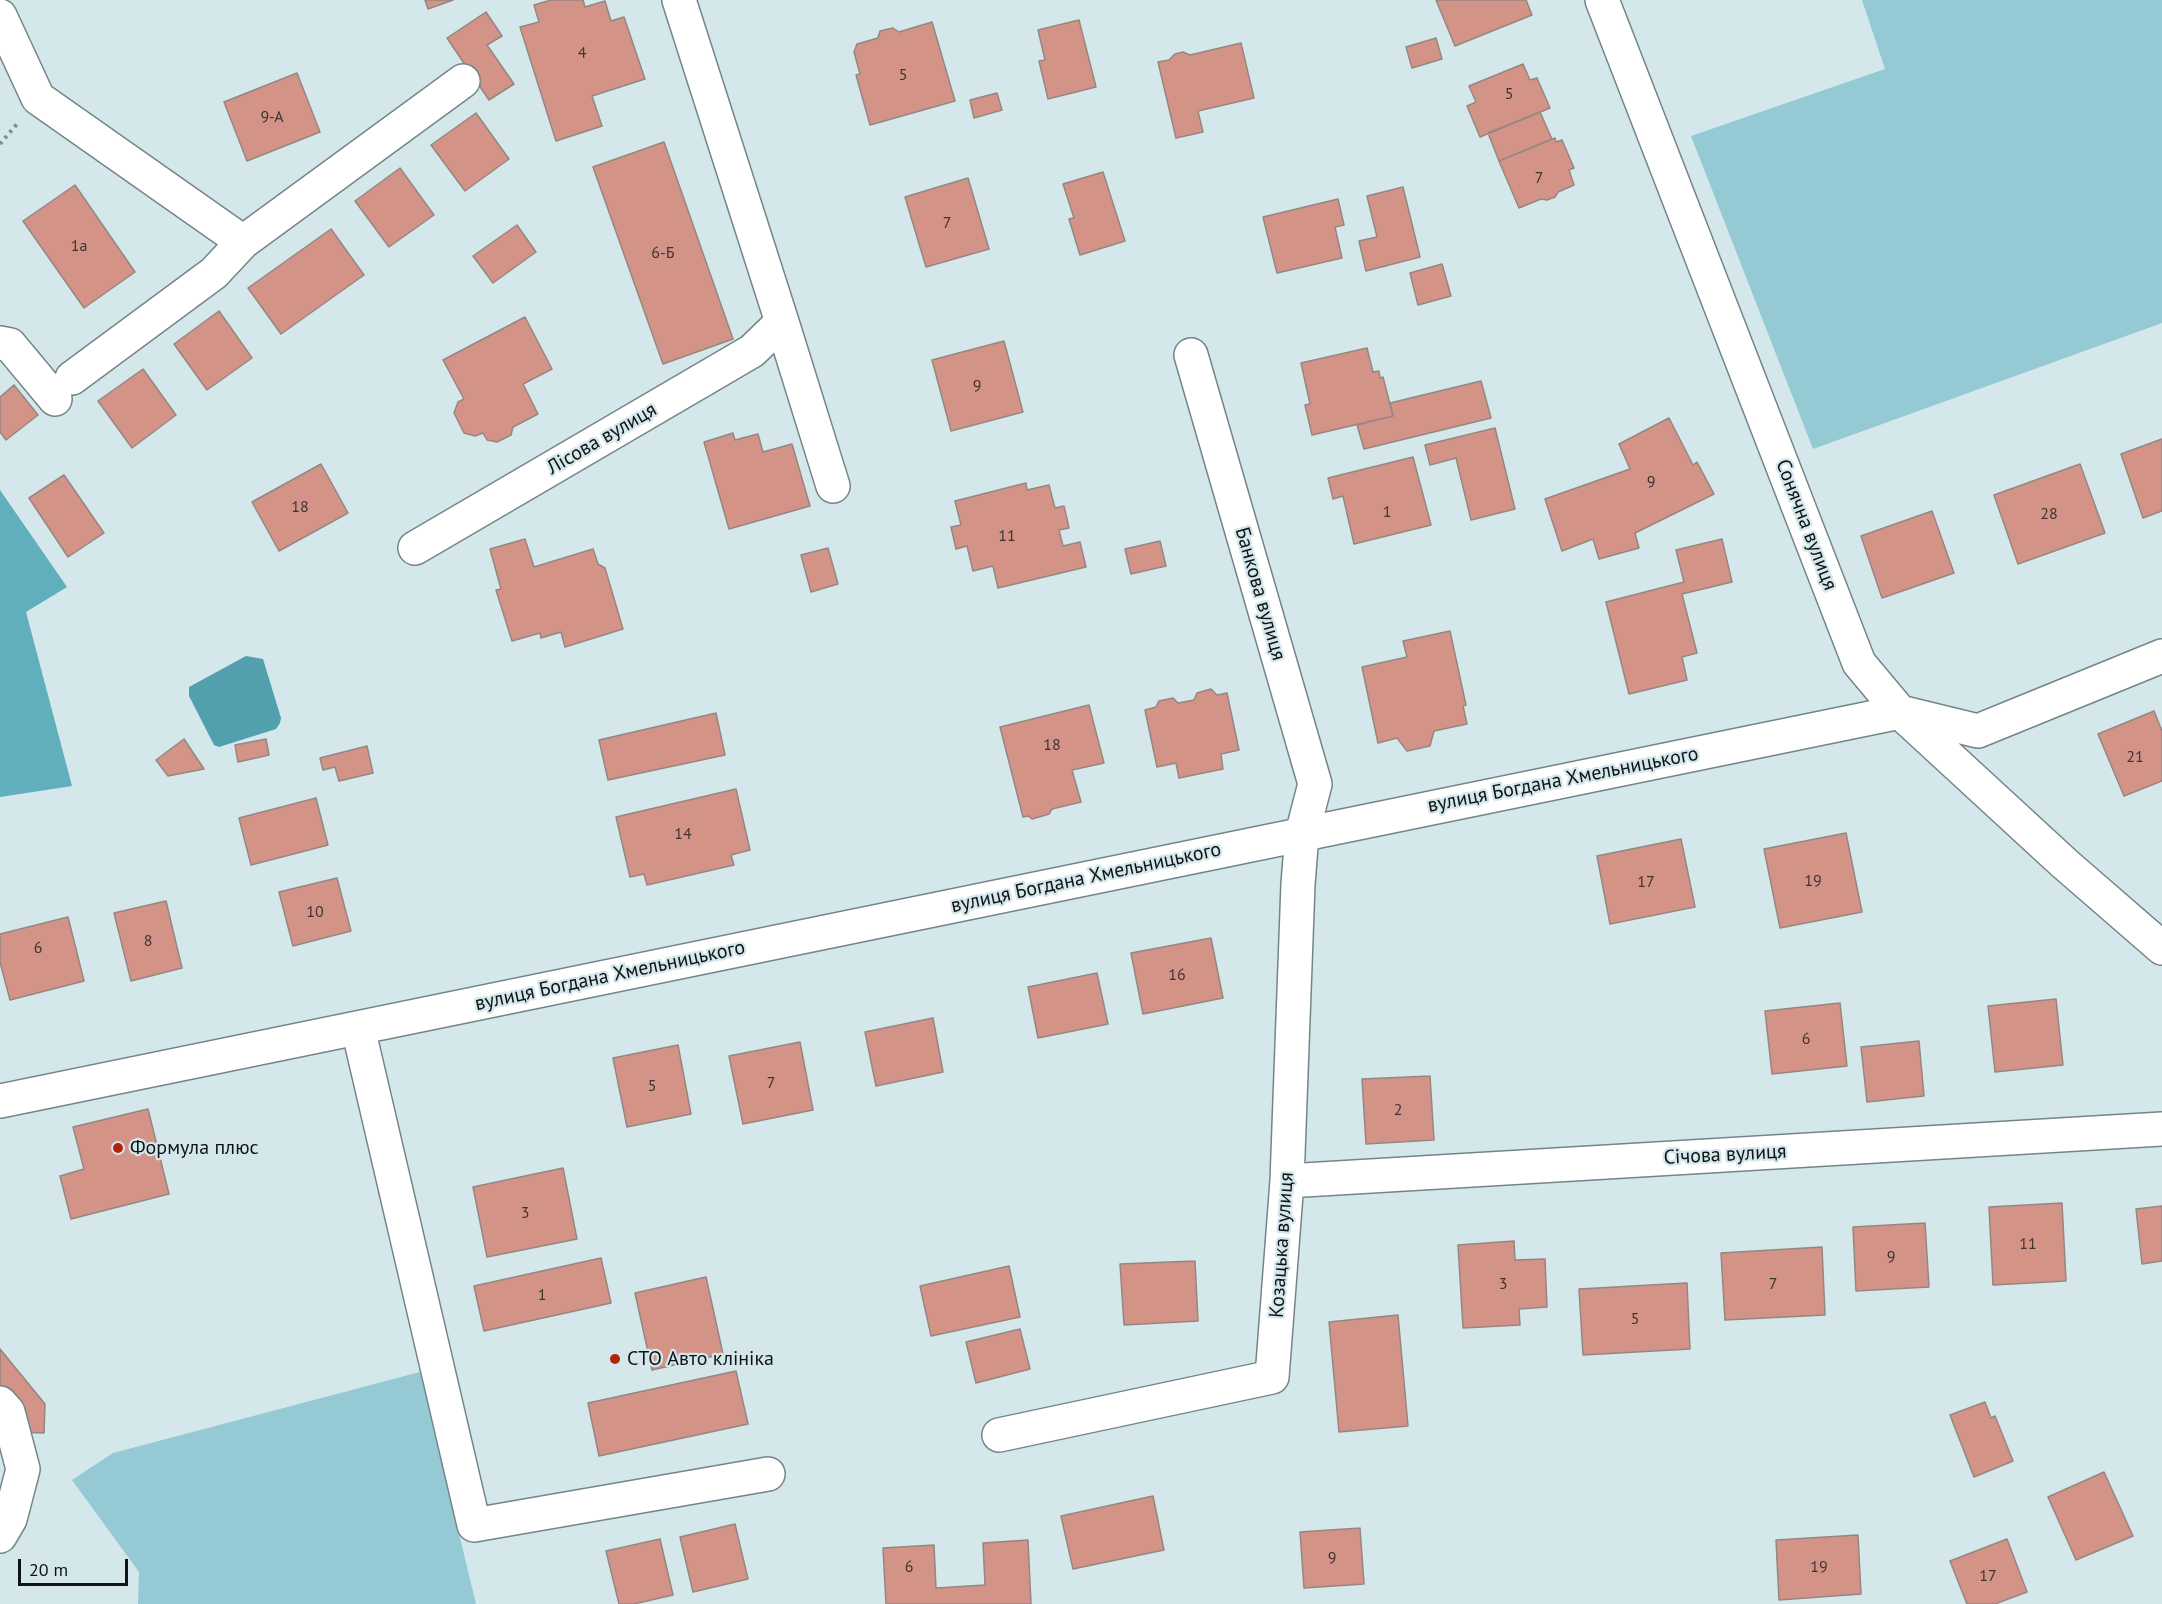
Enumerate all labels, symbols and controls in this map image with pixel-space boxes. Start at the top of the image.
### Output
house number: 4 [578,43,586,63]
house number: 5 [899,65,907,85]
house number: 5 [1505,84,1513,104]
house number: 9-А [260,107,284,127]
house number: 7 [1535,168,1543,188]
house number: 7 [943,213,951,233]
house number: 1а [71,236,87,256]
house number: 6-Б [651,243,675,263]
house number: 9 [973,376,981,396]
street label: Лісова вулиця [543,398,661,480]
street label: Сонячна вулиця [1770,456,1842,594]
house number: 9 [1647,472,1655,492]
house number: 18 [291,497,309,517]
house number: 1 [1383,502,1391,522]
house number: 28 [2040,504,2058,524]
street label: Банкова вулиця [1230,525,1290,663]
house number: 11 [998,526,1016,546]
house number: 18 [1043,735,1061,755]
street label: вулиця Богдана Хмельницького [1426,742,1700,818]
house number: 21 [2126,747,2144,767]
house number: 14 [674,824,692,844]
street label: вулиця Богдана Хмельницького [949,838,1223,918]
house number: 19 [1804,871,1822,891]
house number: 17 [1637,872,1655,892]
house number: 10 [306,902,324,922]
house number: 8 [144,931,152,951]
street label: вулиця Богдана Хмельницького [473,936,747,1016]
house number: 6 [34,938,42,958]
house number: 16 [1168,965,1186,985]
house number: 6 [1802,1029,1810,1049]
house number: 7 [767,1073,775,1093]
house number: 5 [648,1076,656,1096]
house number: 2 [1394,1100,1402,1120]
place label: Формула плюс [130,1136,259,1160]
street label: Січова вулиця [1663,1140,1787,1170]
marker: Формула плюс [111,1141,125,1155]
street label: Козацька вулиця [1265,1171,1299,1319]
house number: 3 [521,1203,529,1223]
house number: 11 [2019,1234,2037,1254]
house number: 9 [1887,1247,1895,1267]
house number: 3 [1499,1274,1507,1294]
house number: 7 [1769,1274,1777,1294]
house number: 1 [538,1285,546,1305]
house number: 5 [1631,1309,1639,1329]
place label: СТО Авто клініка [627,1347,774,1371]
marker: СТО Авто клініка [608,1352,622,1366]
scale bar [21,1547,130,1585]
house number: 9 [1328,1548,1336,1568]
house number: 6 [905,1557,913,1577]
house number: 19 [1810,1557,1828,1577]
text: 20 m [29,1558,68,1581]
house number: 17 [1979,1566,1997,1586]

